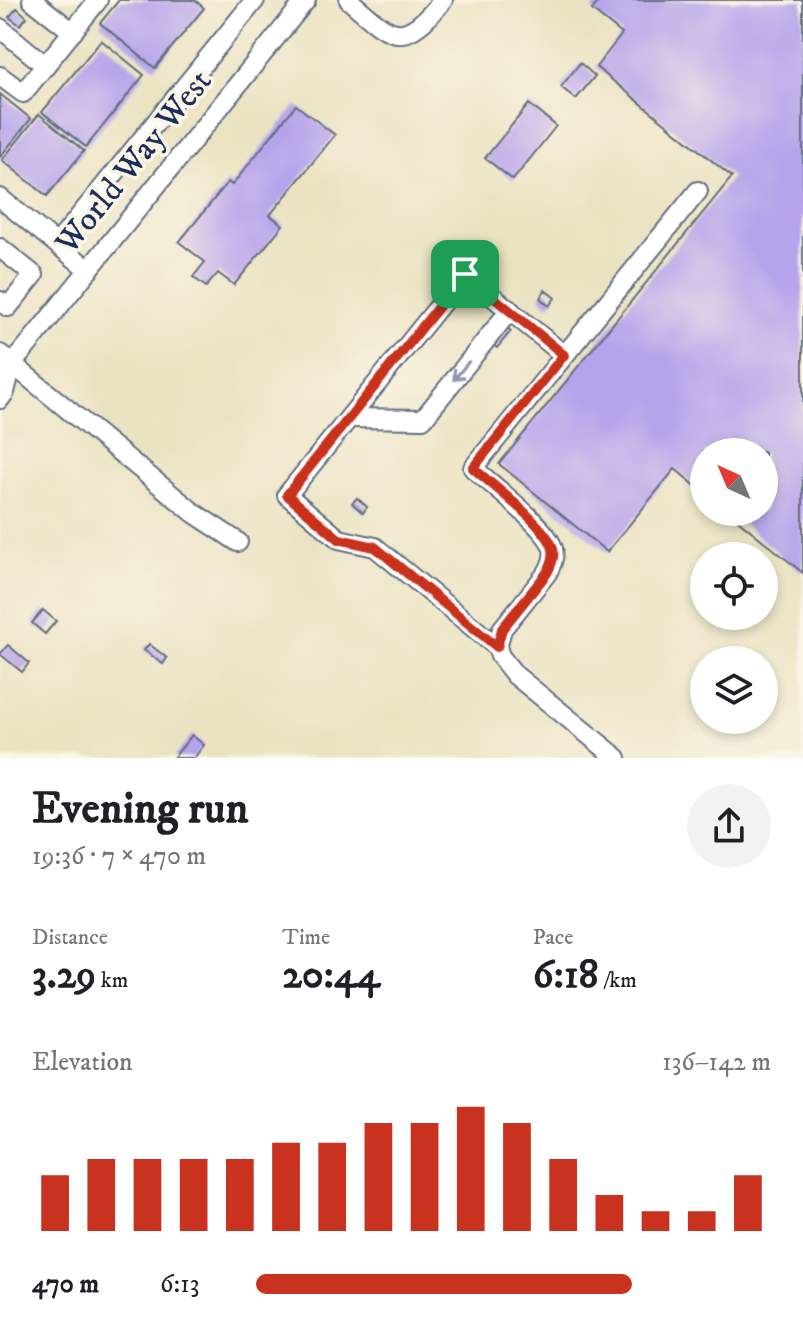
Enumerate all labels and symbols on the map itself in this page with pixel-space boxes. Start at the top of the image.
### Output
street label: World Way West [46,61,221,264]
pin [431,240,499,308]
one-way arrow [452,360,470,381]
north arrow [690,438,778,526]

